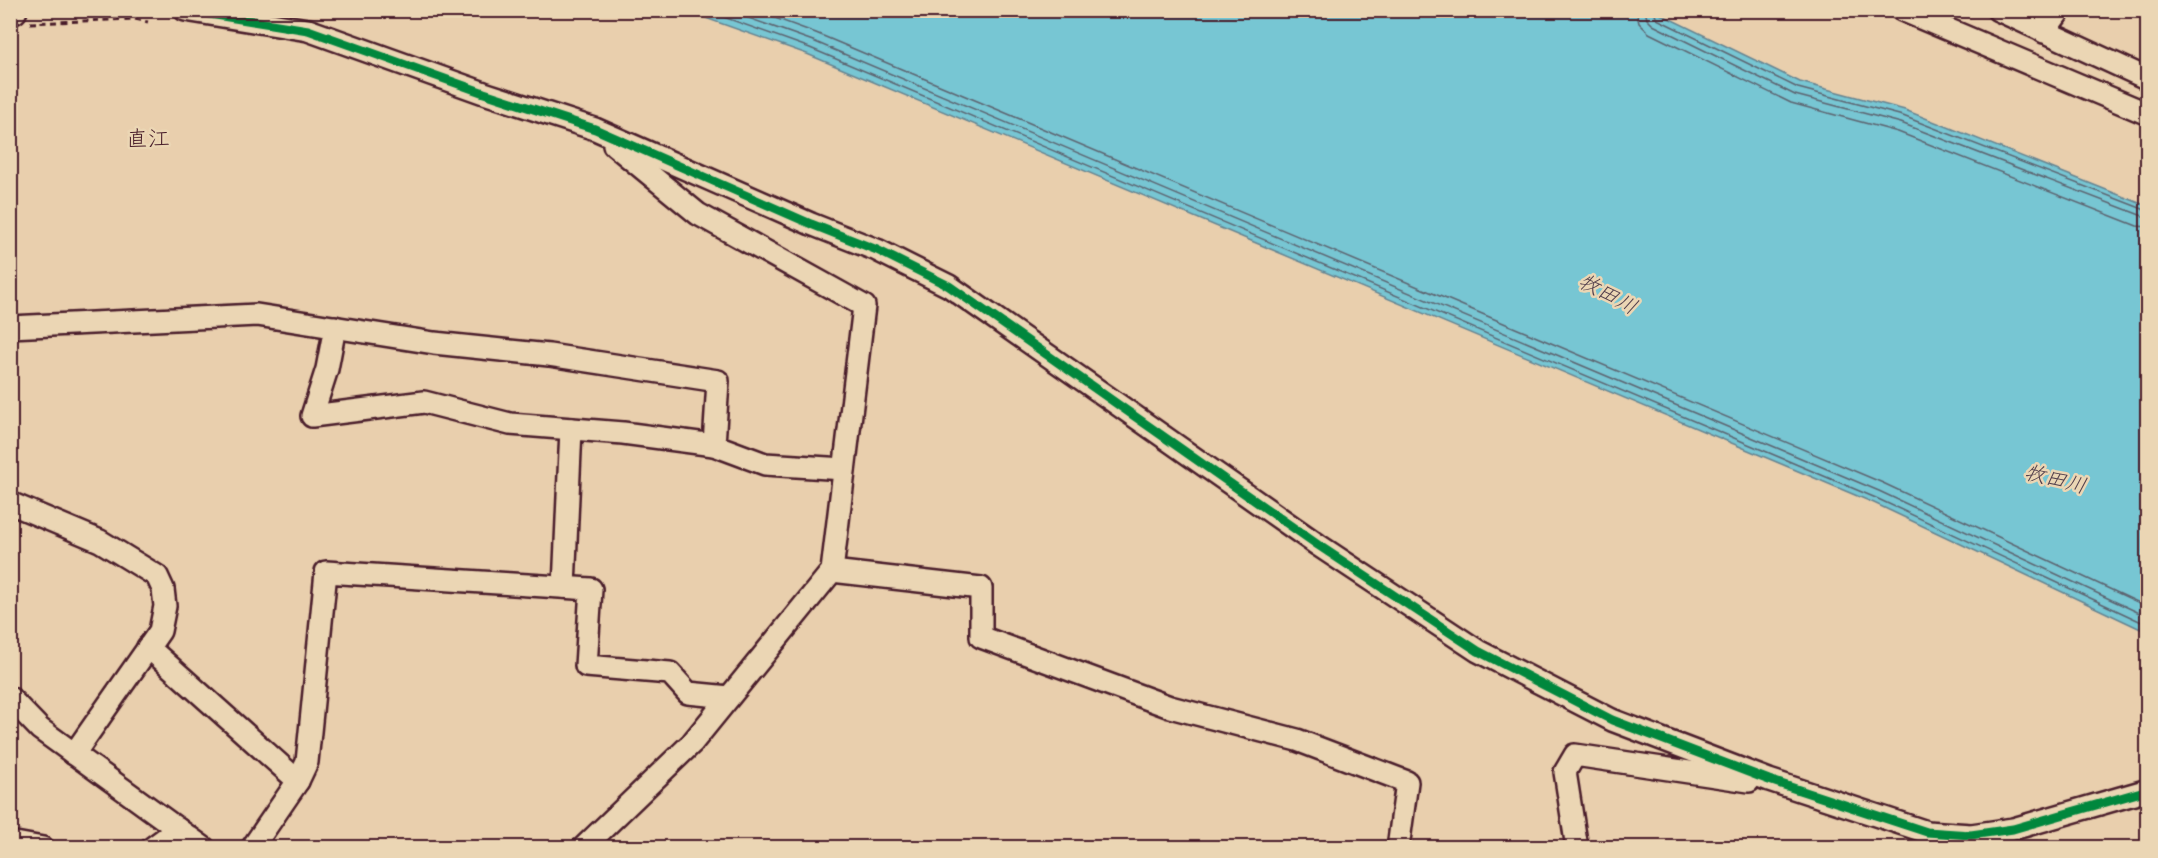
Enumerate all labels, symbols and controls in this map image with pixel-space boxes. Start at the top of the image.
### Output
district label: 直江 [126,120,170,153]
water label: 牧田川 [1574,263,1644,321]
water label: 牧田川 [2022,454,2090,500]

